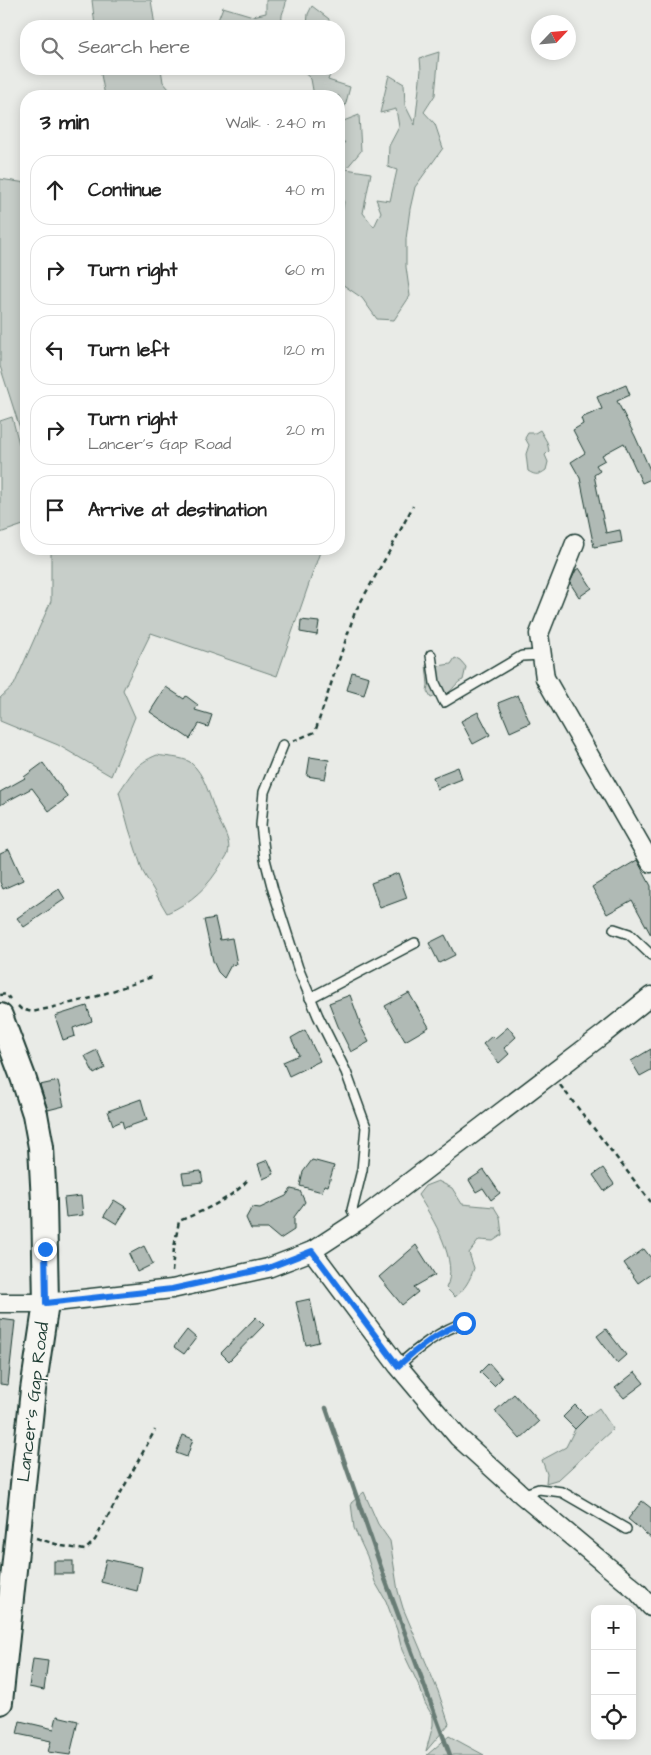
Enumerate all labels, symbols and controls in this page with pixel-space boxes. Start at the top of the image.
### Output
north arrow [531,15,576,60]
search box [20,20,345,75]
icon: search [38,34,66,62]
text: Search here [78,34,190,61]
text: 3 min [40,108,89,137]
text: Walk · 240 m [225,112,325,134]
icon: ahead [41,176,69,204]
text: Continue [88,177,162,204]
text: 40 m [284,179,324,201]
icon: right [41,256,69,284]
text: Turn right [88,257,177,284]
text: 60 m [285,259,324,281]
icon: left [41,336,69,364]
text: Turn left [88,337,169,364]
text: 120 m [284,339,324,361]
text: Turn right [88,406,177,433]
icon: right [41,416,69,444]
text: 20 m [286,419,324,441]
text: Lancer's Gap Road [88,433,231,455]
icon: arrive [41,496,69,524]
text: Arrive at destination [88,497,267,524]
route end [34,1238,57,1261]
route start [453,1312,476,1335]
street label: Lancer's Gap Road [11,1321,55,1483]
map controls [591,1605,636,1740]
button: + [591,1605,636,1650]
button: − [591,1650,636,1695]
button: locate [591,1695,636,1740]

